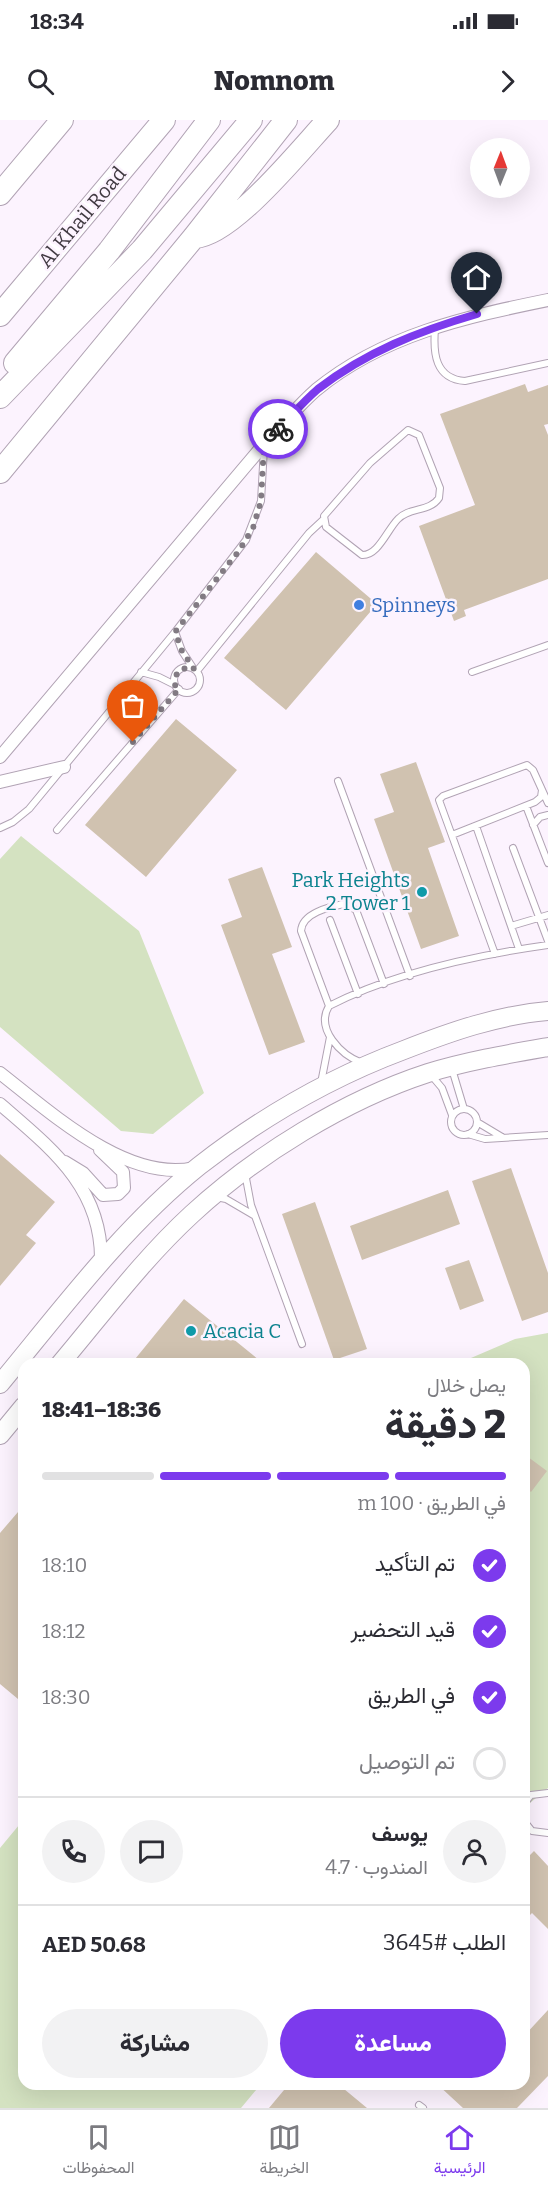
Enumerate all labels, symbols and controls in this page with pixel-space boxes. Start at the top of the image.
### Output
text: 18:34 [30,8,84,35]
icon: search [24,65,57,98]
text: Nomnom [214,65,334,97]
icon: forward [491,65,524,98]
north arrow [470,138,530,198]
map controls [470,138,530,198]
street label: Al Khail Road [33,162,131,272]
pin [451,252,502,314]
icon: home [460,261,493,294]
courier [248,399,308,459]
icon: bike [262,413,295,446]
place label: Spinneys [371,593,456,617]
marker: Spinneys [352,598,366,612]
pin [107,680,158,742]
icon: bag [116,689,149,722]
place label: Park Heights 2 Tower 1 [291,868,410,915]
marker: Park Heights 2 Tower 1 [415,885,429,899]
place label: Acacia C [203,1319,281,1343]
marker: Acacia C [184,1324,198,1338]
text: يصل خلال [427,1373,506,1397]
text: 18:36–18:41 [42,1396,161,1423]
text: 2 دقيقة [385,1402,506,1448]
text: في الطريق · 100 m [358,1491,506,1515]
icon: check [473,1549,506,1582]
text: تم التأكيد [375,1550,455,1577]
text: 18:10 [42,1553,87,1577]
icon: check [473,1615,506,1648]
text: قيد التحضير [350,1616,455,1643]
text: 18:12 [42,1619,85,1643]
icon: check [473,1681,506,1714]
text: في الطريق [368,1682,455,1709]
text: 18:30 [42,1685,91,1709]
text: تم التوصيل [359,1748,455,1775]
button: phone [42,1820,105,1883]
button: chat [120,1820,183,1883]
text: يوسف [372,1820,428,1847]
button: person [443,1820,506,1883]
text: المندوب · 4.7 [325,1855,428,1879]
text: الطلب #3645 [383,1929,506,1956]
text: AED 50.68 [42,1931,146,1958]
button: مشاركة [42,2009,268,2078]
button: مساعدة [280,2009,506,2078]
tab: المحفوظات [62,2121,135,2182]
tab: الخريطة [259,2121,309,2182]
tab: الرئيسية [434,2121,486,2182]

